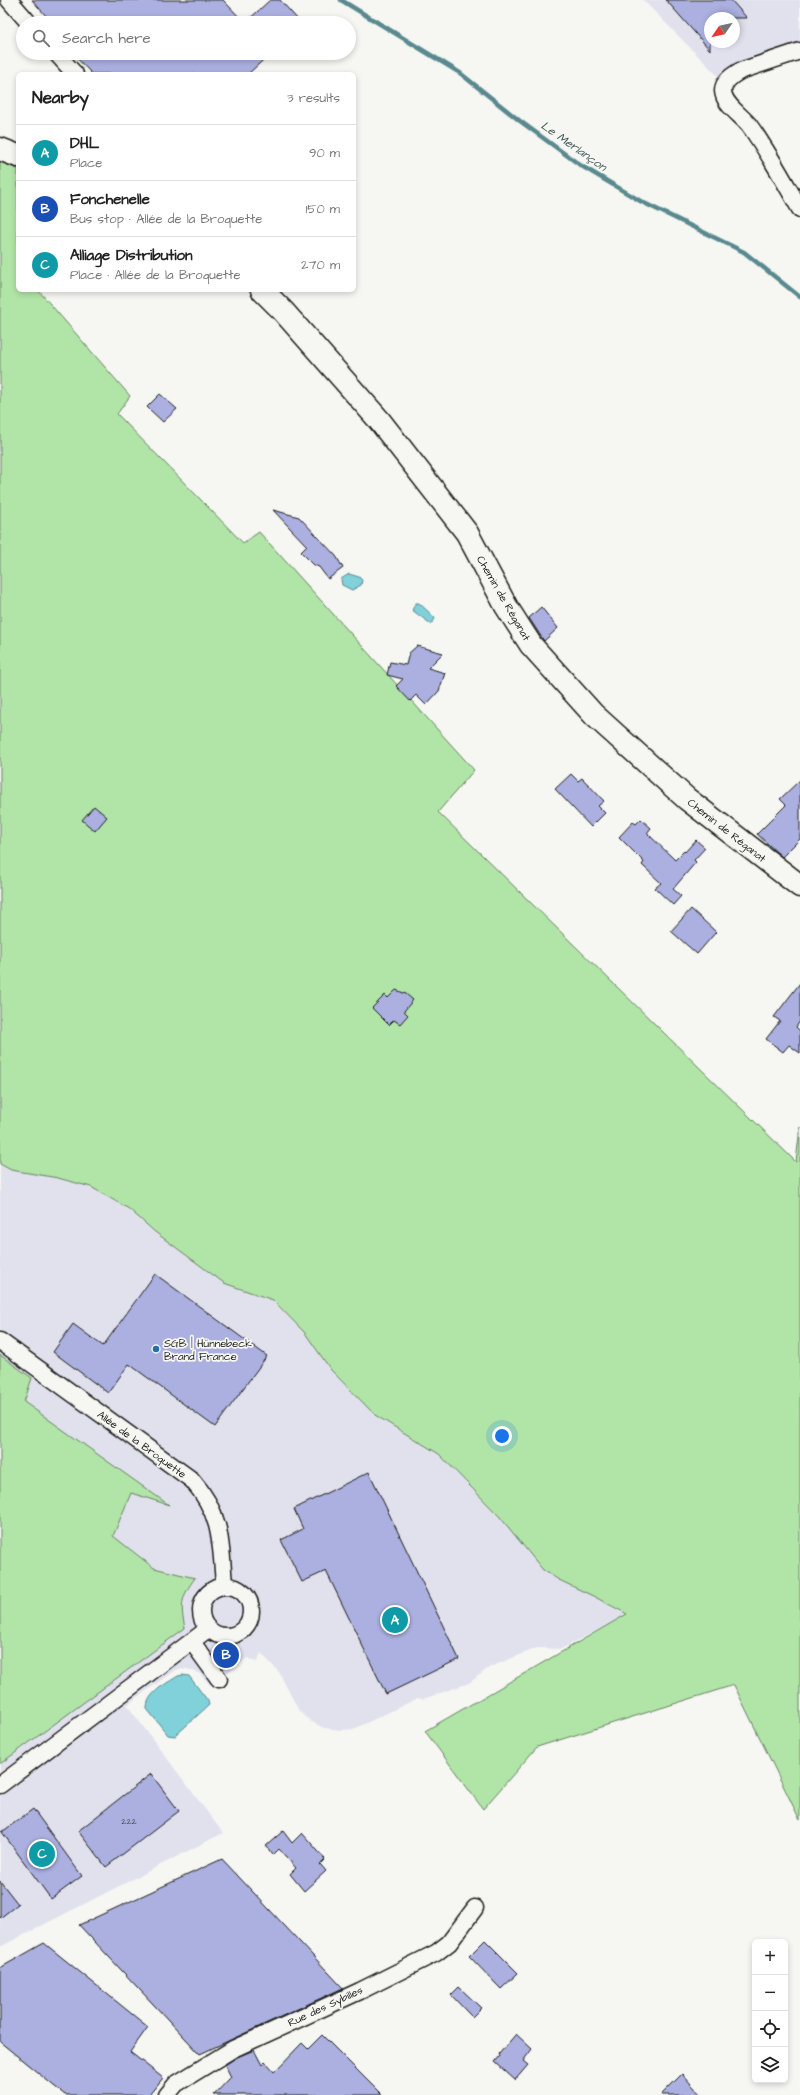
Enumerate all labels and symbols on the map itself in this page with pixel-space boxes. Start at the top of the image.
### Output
north arrow [704,12,740,48]
water label: Le Merlançon [537,117,611,176]
street label: Chemin de Réganat [472,553,534,645]
street label: Chemin de Réganat [684,795,770,867]
place label: SGB | Hünnebeck Brand France [164,1336,252,1364]
marker: SGB | Hünnebeck Brand France [151,1344,161,1354]
street label: Allée de la Broquette [94,1407,189,1482]
your location [492,1426,512,1446]
pin: A [382,1605,408,1635]
pin: B [213,1640,239,1670]
house number: 222 [121,1815,138,1828]
pin: C [29,1839,55,1869]
street label: Rue des Sybilles [285,1982,366,2031]

